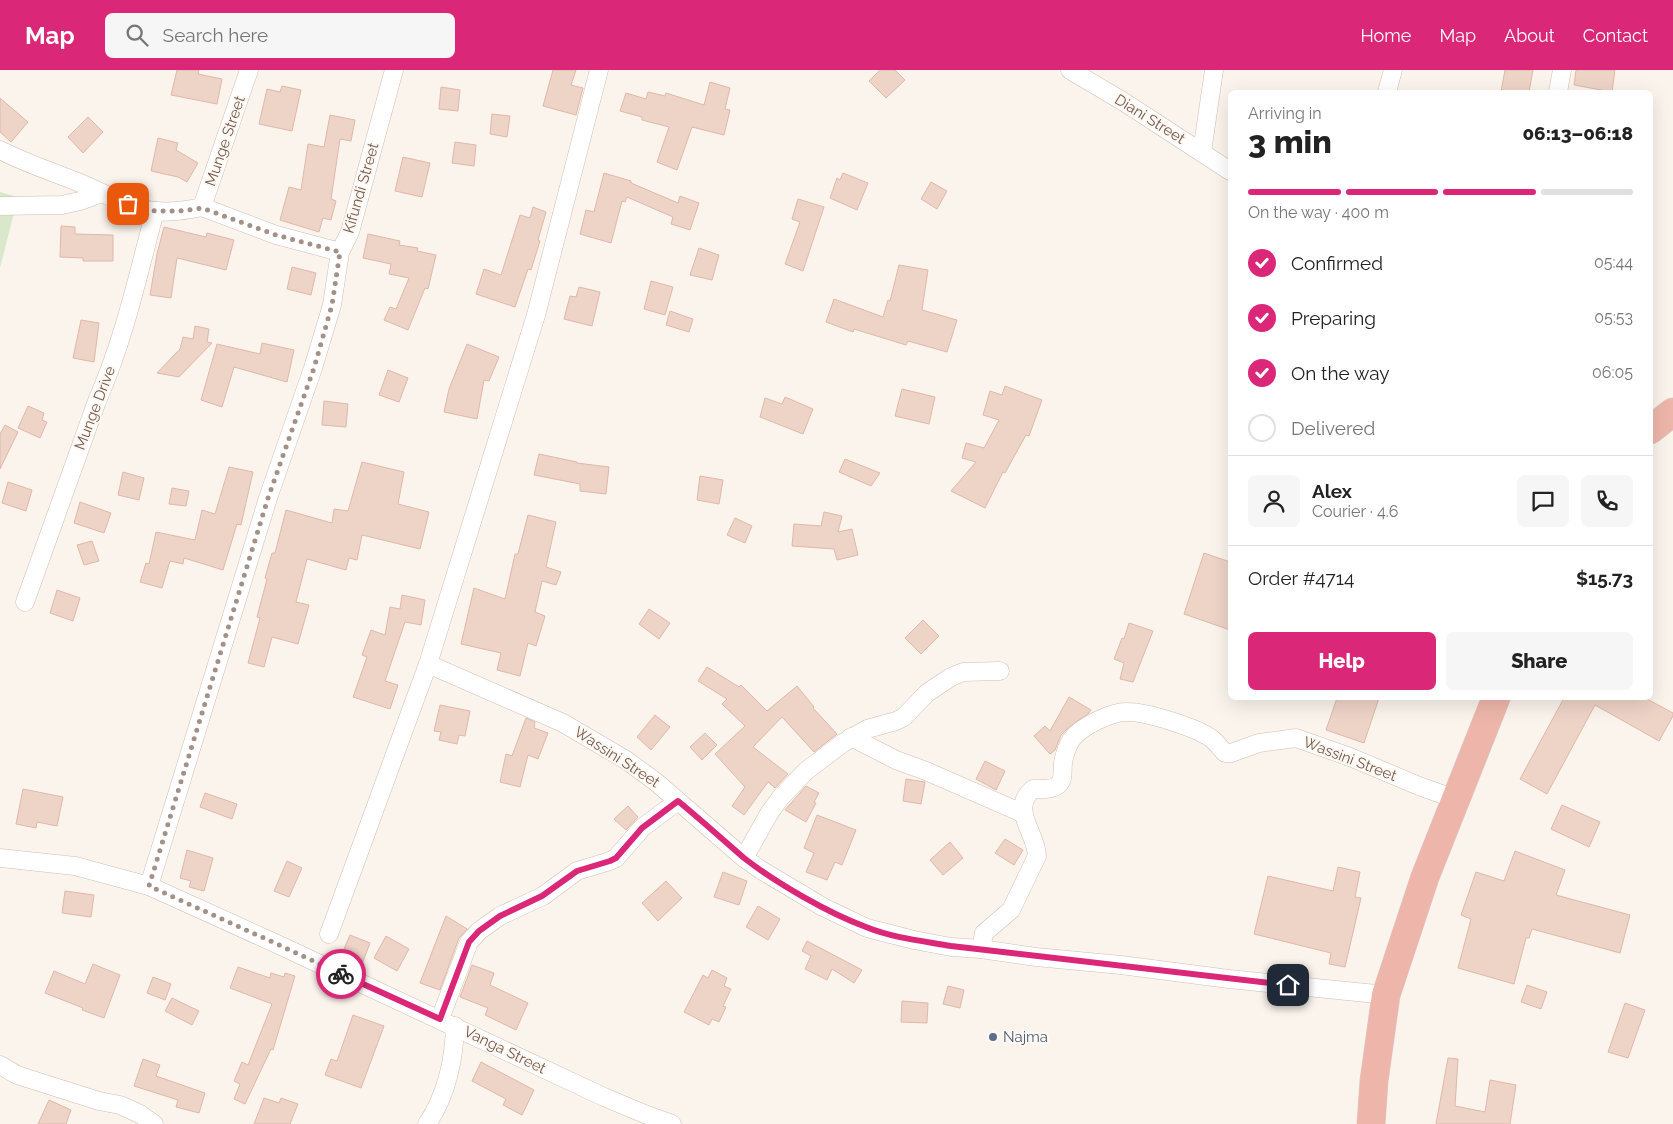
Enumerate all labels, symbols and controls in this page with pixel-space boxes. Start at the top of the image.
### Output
search box [105,13,455,58]
text: Map [25,21,75,50]
icon: search [123,21,151,49]
text: Search here [163,24,268,46]
text: Home [1360,25,1411,46]
text: Map [1439,25,1476,46]
text: About [1504,25,1555,46]
text: Contact [1583,25,1648,46]
street label: Diani Street [1111,90,1189,148]
street label: Munge Street [201,93,249,189]
text: Arriving in [1248,104,1322,123]
text: 06:13–06:18 [1522,122,1633,144]
text: 3 min [1248,123,1332,160]
street label: Kifundi Street [339,141,383,235]
pin [107,183,149,225]
icon: bag [114,190,142,218]
text: On the way · 400 m [1248,203,1389,222]
icon: check [1248,249,1276,277]
text: Confirmed [1291,252,1383,274]
text: 05:44 [1594,253,1633,272]
icon: check [1248,304,1276,332]
text: Preparing [1291,307,1376,329]
text: 05:53 [1594,308,1633,327]
icon: check [1248,359,1276,387]
text: On the way [1291,362,1390,384]
street label: Munge Drive [71,363,119,453]
text: 06:05 [1592,363,1633,382]
text: Delivered [1291,417,1375,439]
button: person [1248,475,1300,527]
button: chat [1517,475,1569,527]
button: phone [1581,475,1633,527]
text: Alex [1312,480,1352,502]
text: Courier · 4.6 [1312,502,1398,521]
text: Order #4714 [1248,567,1354,589]
text: $15.73 [1576,567,1633,589]
button: Help [1248,632,1436,690]
button: Share [1446,632,1633,690]
street label: Wassini Street [571,723,663,791]
street label: Wassini Street [1301,733,1399,785]
courier [316,949,366,999]
icon: bike [327,960,355,988]
pin [1267,964,1309,1006]
icon: home [1274,971,1302,999]
street label: Vanga Street [461,1022,549,1078]
place label: Najma [1003,1028,1048,1046]
marker: Najma [987,1031,999,1043]

